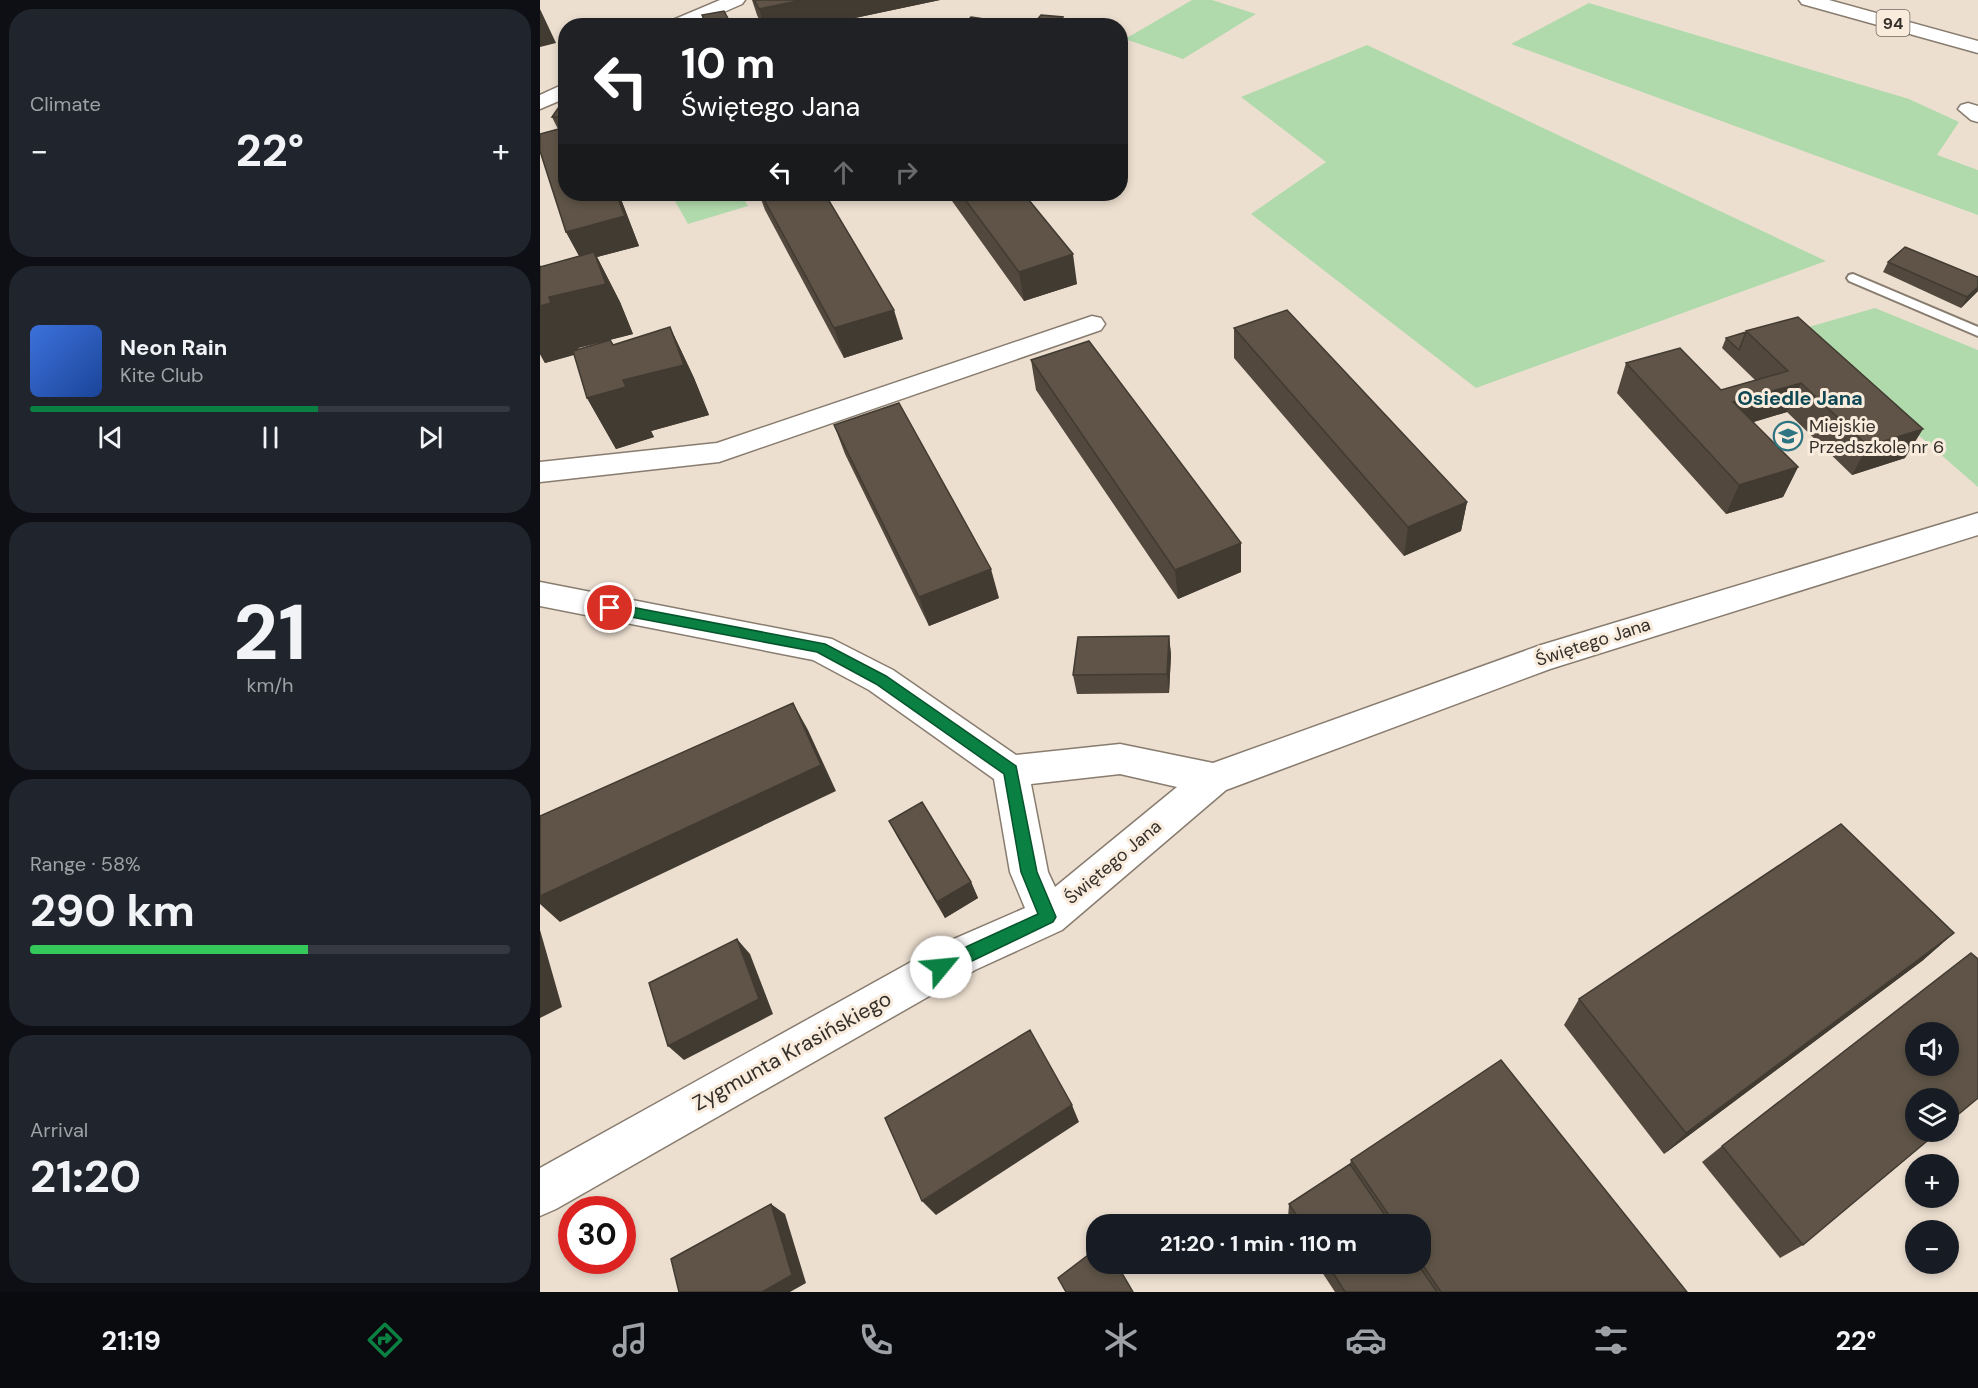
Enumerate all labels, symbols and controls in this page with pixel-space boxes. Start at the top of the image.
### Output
road number: 94 [1876,10,1910,36]
text: 10 m [681,36,775,91]
icon: left [582,42,660,120]
text: Świętego Jana [681,89,860,124]
text: Climate [30,91,101,117]
text: 22° [236,121,304,180]
text: − [30,129,48,172]
text: + [492,129,510,172]
icon: left [764,156,797,189]
icon: ahead [827,156,860,189]
icon: right [890,156,923,189]
text: Neon Rain [120,333,227,362]
text: Kite Club [120,362,204,388]
district label: Osiedle Jana [1737,385,1863,411]
place label: Miejskie Przedszkole nr 6 [1809,414,1944,459]
school or university icon: Miejskie Przedszkole nr 6 [1772,420,1804,452]
icon: previous [94,421,127,454]
icon: pause [254,421,287,454]
icon: next [414,421,447,454]
text: 21 [233,582,307,683]
pin [584,582,635,633]
icon: arrive [593,591,626,624]
street label: Świętego Jana [1532,612,1654,672]
text: km/h [246,672,294,698]
street label: Świętego Jana [1060,814,1166,910]
text: Range · 58% [30,851,141,877]
text: 290 km [30,881,195,940]
position arrow [909,935,973,999]
street label: Zygmunta Krasińskiego [688,985,896,1117]
map controls [1905,1022,1959,1274]
button: sound [1905,1022,1959,1076]
button: layers [1905,1088,1959,1142]
text: Arrival [30,1117,88,1143]
text: 21:20 [30,1147,141,1206]
button: + [1905,1154,1959,1208]
speed limit sign: 30 [558,1196,636,1274]
button: − [1905,1220,1959,1274]
text: 21:20 · 1 min · 110 m [1160,1229,1357,1258]
icon: directions [364,1319,406,1361]
icon: music [609,1319,651,1361]
icon: phone [855,1319,897,1361]
icon: climate [1100,1319,1142,1361]
icon: car [1345,1319,1387,1361]
icon: filters [1590,1319,1632,1361]
text: 21:19 [102,1323,161,1358]
text: 22° [1835,1323,1876,1358]

